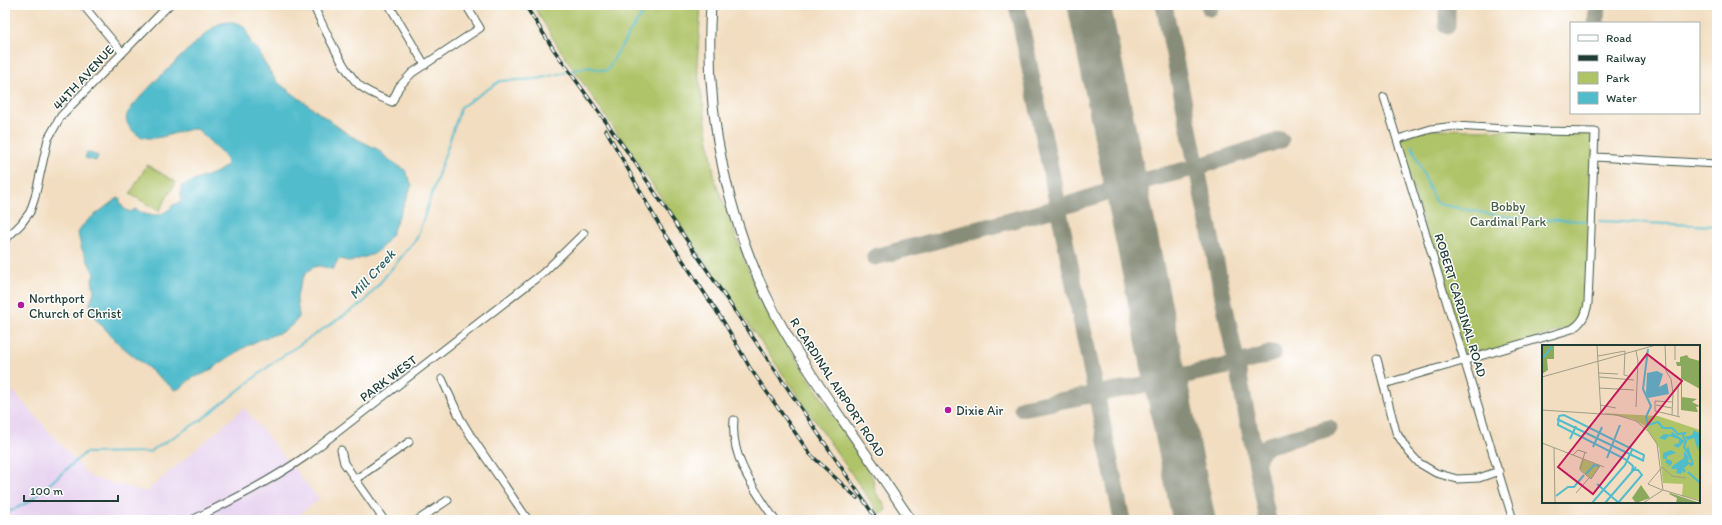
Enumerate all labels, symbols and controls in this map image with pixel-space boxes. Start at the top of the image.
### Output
legend [1570,22,1700,114]
text: Road [1606,31,1632,45]
street label: 44TH AVENUE [50,42,117,113]
text: Railway [1606,51,1646,65]
text: Park [1606,71,1630,85]
text: Water [1606,91,1637,105]
park label: Bobby Cardinal Park [1470,199,1547,229]
street label: ROBERT CARDINAL ROAD [1431,231,1490,379]
water label: Mill Creek [346,245,400,303]
place label: Northport Church of Christ [29,291,121,321]
marker: Northport Church of Christ [16,300,26,310]
street label: R CARDINAL AIRPORT ROAD [787,315,888,460]
inset map [1542,345,1700,503]
street label: PARK WEST [357,352,420,405]
place label: Dixie Air [956,403,1004,418]
marker: Dixie Air [943,405,953,415]
scale bar [24,477,118,503]
text: 100 m [30,484,63,498]

